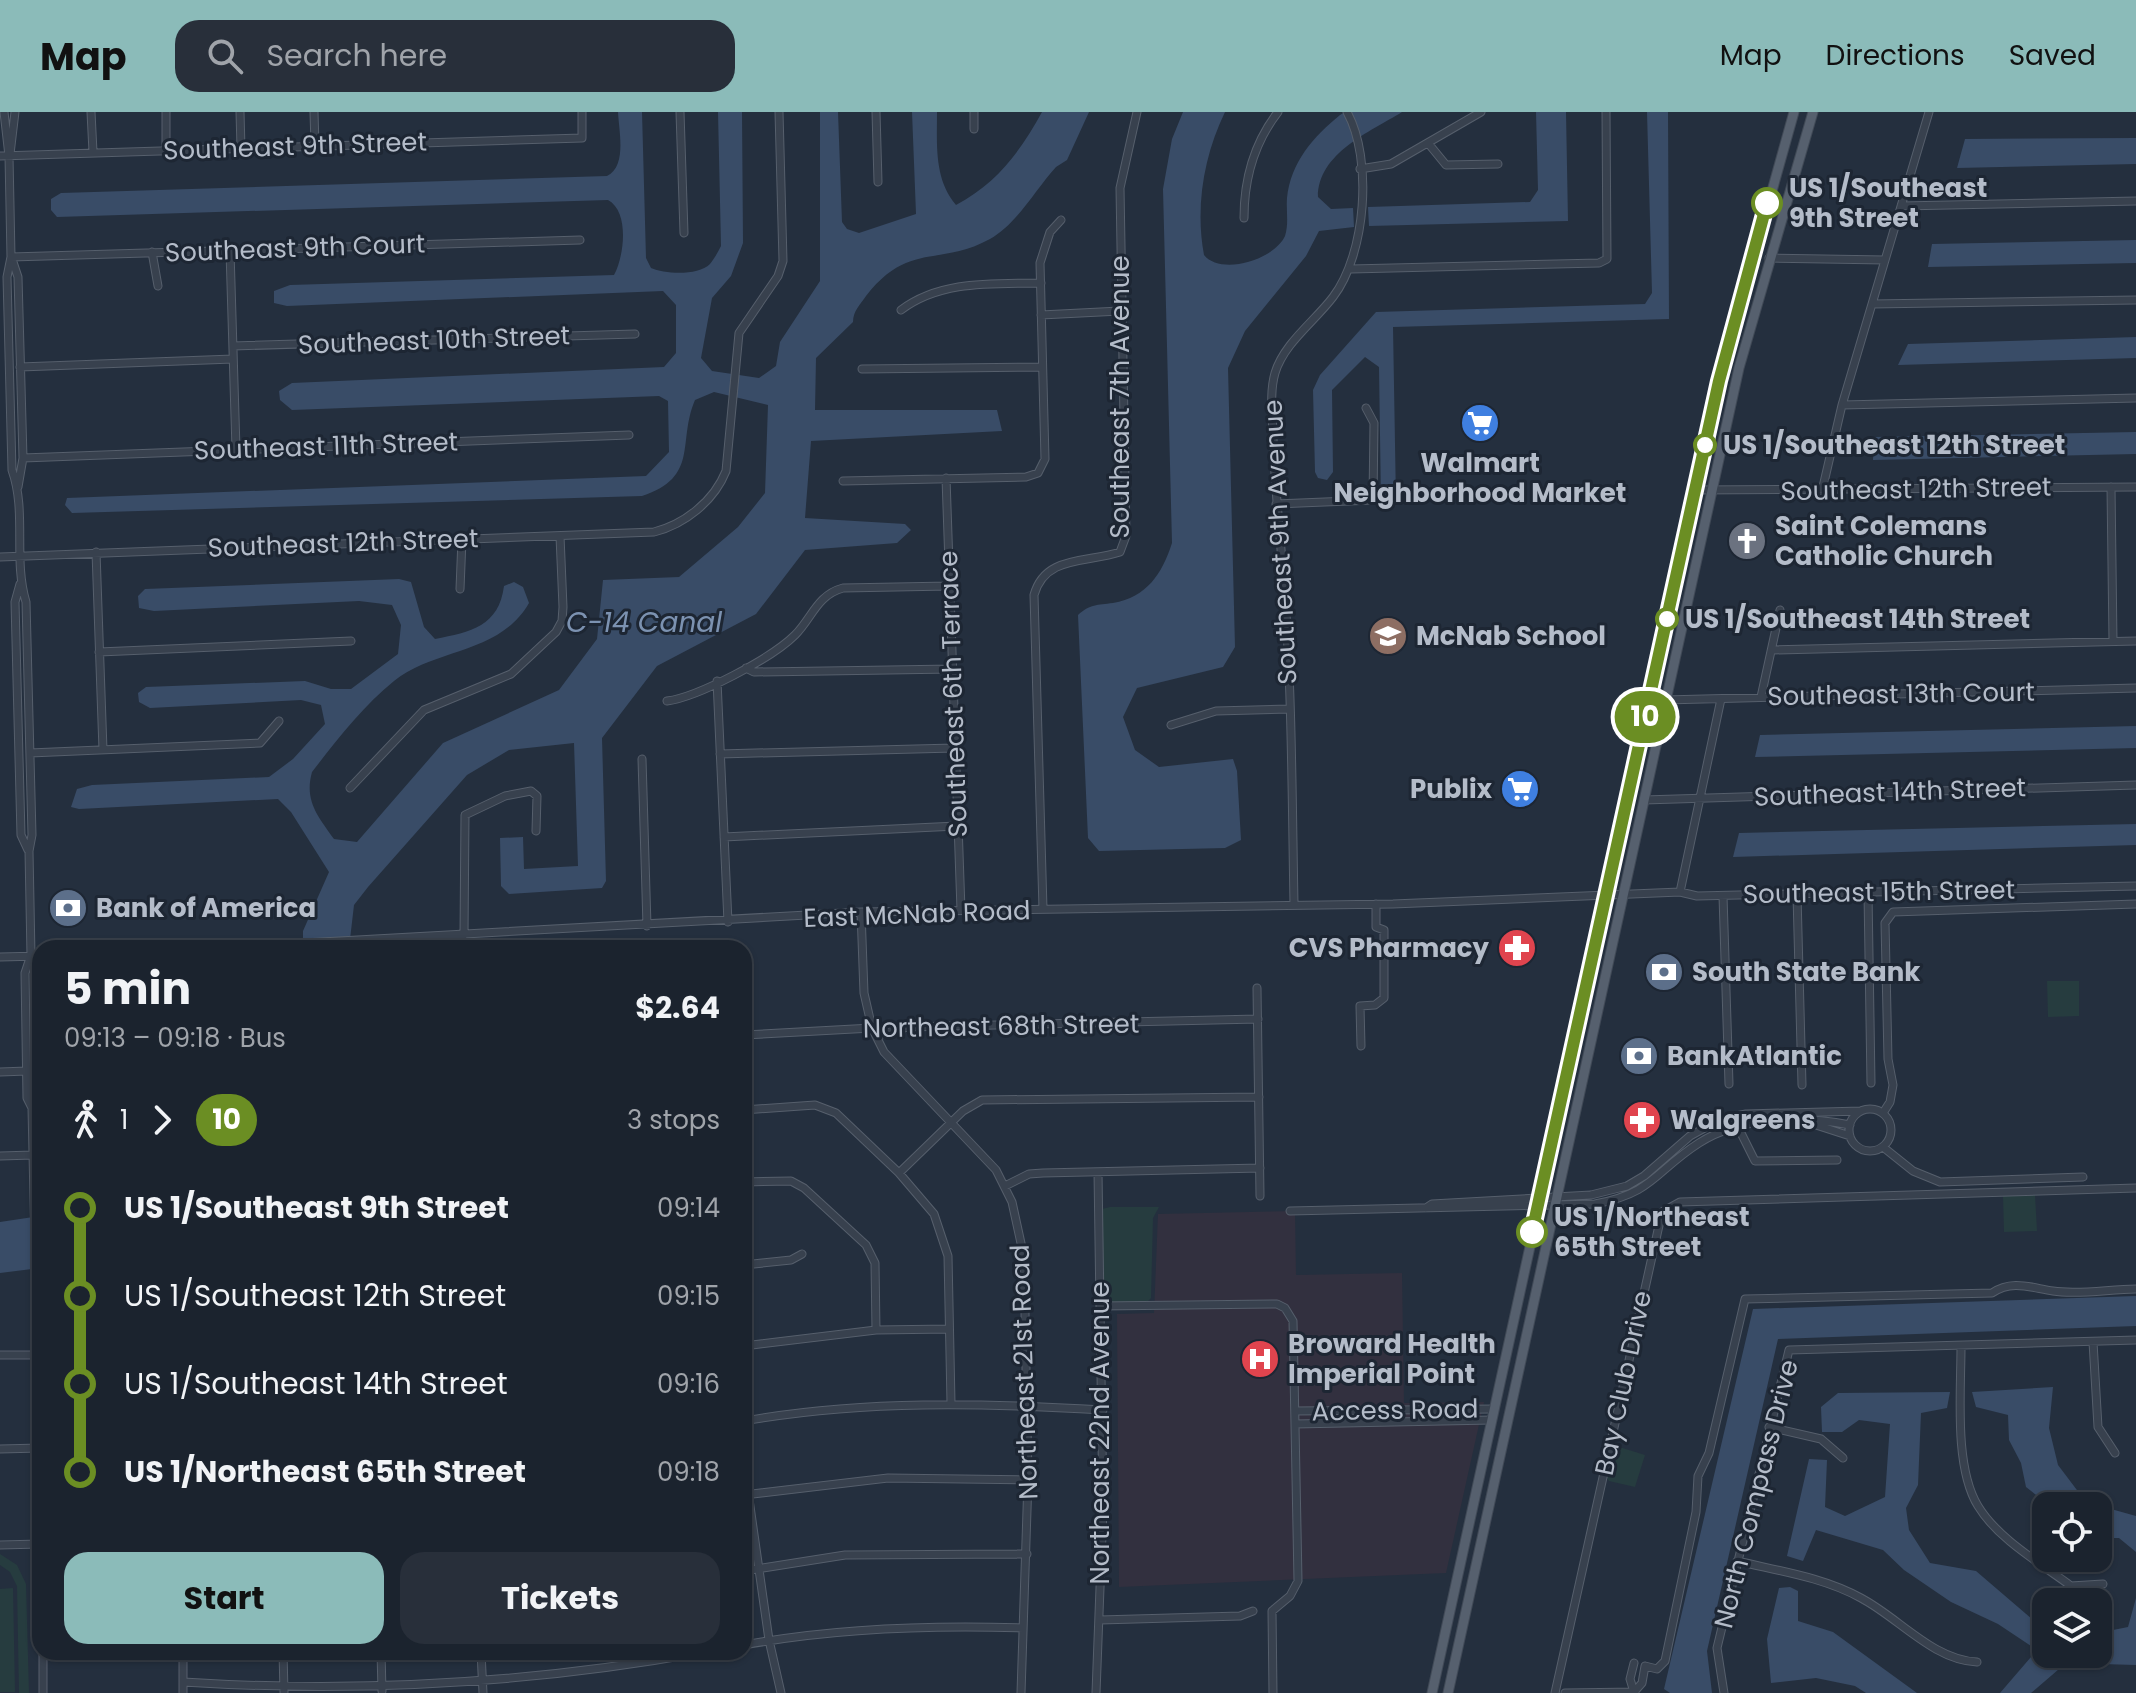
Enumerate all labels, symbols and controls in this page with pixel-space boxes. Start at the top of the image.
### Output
search box [175,20,735,92]
text: Map [40,30,127,83]
icon: search [203,34,247,78]
text: Search here [267,34,447,77]
text: Map [1720,36,1782,75]
text: Directions [1826,36,1965,75]
text: Saved [2009,36,2096,75]
street label: Southeast 9th Street [163,123,427,169]
place label: US 1/Southeast 9th Street [1789,170,1987,236]
marker: US 1/Southeast 9th Street [1752,188,1782,218]
street label: Southeast 9th Court [164,225,426,271]
street label: Southeast 7th Avenue [1102,255,1138,539]
street label: Southeast 10th Street [297,317,571,363]
street label: Southeast 9th Avenue [1255,399,1305,685]
supermarket icon: Walmart Neighborhood Market [1459,402,1501,444]
street label: Southeast 11th Street [193,423,459,469]
place label: US 1/Southeast 12th Street [1723,427,2065,463]
marker: US 1/Southeast 12th Street [1694,434,1716,456]
place label: Walmart Neighborhood Market [1334,445,1626,511]
street label: Southeast 12th Street [1780,469,2052,509]
place label: Saint Colemans Catholic Church [1775,508,1993,574]
street label: Southeast 12th Street [207,520,479,566]
church icon: Saint Colemans Catholic Church [1726,520,1768,562]
street label: Southeast 6th Terrace [930,550,976,838]
place label: US 1/Southeast 14th Street [1685,601,2030,637]
water label: C-14 Canal [566,603,722,642]
marker: US 1/Southeast 14th Street [1656,608,1678,630]
school or university icon: McNab School [1367,615,1409,657]
place label: McNab School [1416,618,1606,654]
street label: Southeast 13th Court [1767,674,2035,714]
line badge: 10 [1609,691,1681,743]
text: 10 [1631,697,1659,736]
supermarket icon: Publix [1499,768,1541,810]
street label: Southeast 14th Street [1753,769,2027,815]
place label: Publix [1410,771,1493,807]
street label: Southeast 15th Street [1743,872,2015,912]
bank icon: Bank of America [47,887,89,929]
place label: Bank of America [96,890,316,926]
street label: East McNab Road [803,892,1031,936]
pharmacy icon: CVS Pharmacy [1496,927,1538,969]
place label: CVS Pharmacy [1289,930,1490,966]
bank icon: South State Bank [1643,951,1685,993]
place label: South State Bank [1692,954,1920,990]
text: 5 min [64,958,191,1019]
text: $2.64 [635,986,720,1029]
street label: Northeast 68th Street [862,1006,1140,1046]
text: 09:13 – 09:18 · Bus [64,1020,286,1056]
bank icon: BankAtlantic [1618,1035,1660,1077]
place label: BankAtlantic [1667,1038,1842,1074]
icon: walk [64,1098,108,1142]
icon: forward [140,1098,184,1142]
pharmacy icon: Walgreens [1621,1099,1663,1141]
text: 10 [212,1100,241,1139]
text: 1 [120,1102,128,1138]
text: 3 stops [627,1102,720,1138]
place label: Walgreens [1670,1102,1816,1138]
text: US 1/Southeast 9th Street [124,1186,509,1229]
text: 09:14 [657,1190,720,1226]
place label: US 1/Northeast 65th Street [1554,1199,1749,1265]
marker: US 1/Northeast 65th Street [1517,1217,1547,1247]
street label: Northeast 21st Road [1002,1244,1046,1500]
text: US 1/Southeast 12th Street [124,1274,506,1317]
text: 09:15 [657,1278,720,1314]
street label: Northeast 22nd Avenue [1082,1281,1118,1585]
street label: Bay Club Drive [1586,1287,1660,1479]
place label: Broward Health Imperial Point [1288,1326,1496,1392]
hospital icon: Broward Health Imperial Point [1239,1338,1281,1380]
street label: North Compass Drive [1705,1356,1807,1632]
text: US 1/Southeast 14th Street [124,1362,508,1405]
text: 09:16 [657,1366,720,1402]
street label: Access Road [1311,1391,1479,1429]
text: US 1/Northeast 65th Street [124,1450,526,1493]
text: 09:18 [657,1454,720,1490]
map controls [2032,1492,2112,1668]
button: locate [2032,1492,2112,1572]
button: Start [64,1552,384,1644]
button: Tickets [400,1552,720,1644]
button: layers [2032,1588,2112,1668]

